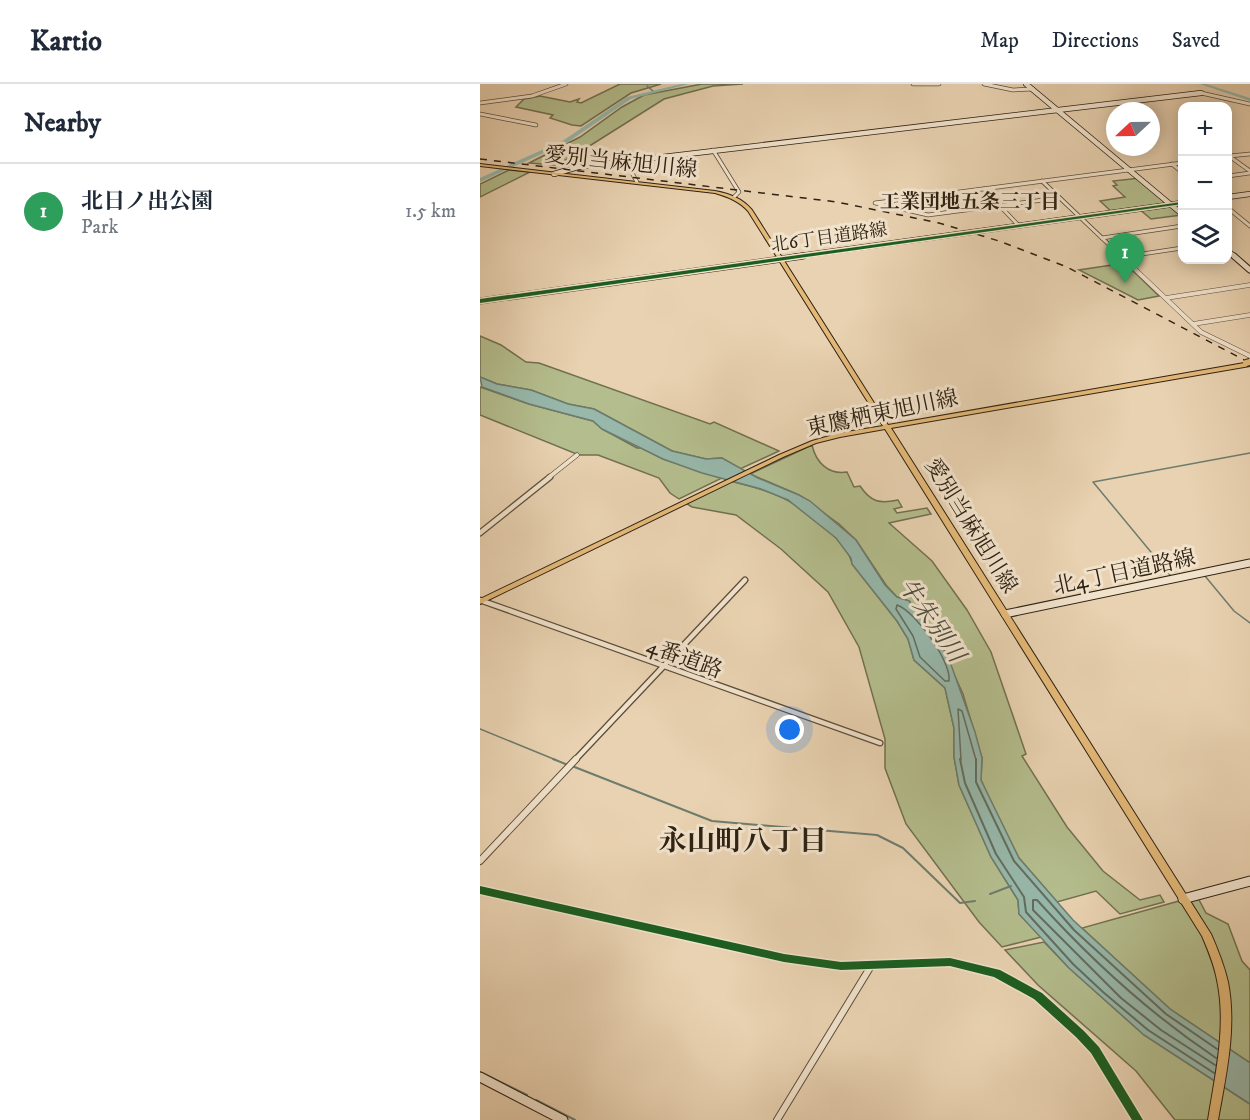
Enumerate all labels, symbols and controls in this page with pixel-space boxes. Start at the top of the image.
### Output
text: Kartio [30,24,102,59]
text: Map [980,28,1019,54]
text: Directions [1052,28,1139,54]
text: Saved [1172,28,1220,54]
north arrow [1106,102,1160,156]
map controls [1178,102,1232,264]
button: + [1178,102,1232,156]
text: Nearby [24,107,101,140]
street label: 愛別当麻旭川線 [543,141,699,184]
button: − [1178,156,1232,210]
text: 北日ノ出公園 [81,188,213,215]
district label: 工業団地五条三丁目 [880,190,1060,215]
text: 1 [40,199,47,224]
text: 1.5 km [405,199,456,224]
button: layers [1178,210,1232,264]
text: Park [81,215,118,240]
street label: 北6丁目道路線 [769,219,889,257]
pin: 1 [1106,234,1144,283]
street label: 東鷹栖東旭川線 [804,384,960,443]
street label: 愛別当麻旭川線 [918,453,1023,598]
street label: 北4丁目道路線 [1051,544,1198,601]
water label: 牛朱別川 [891,573,973,671]
street label: 4番道路 [643,632,726,685]
your location [775,715,804,744]
district label: 永山町八丁目 [659,824,827,859]

